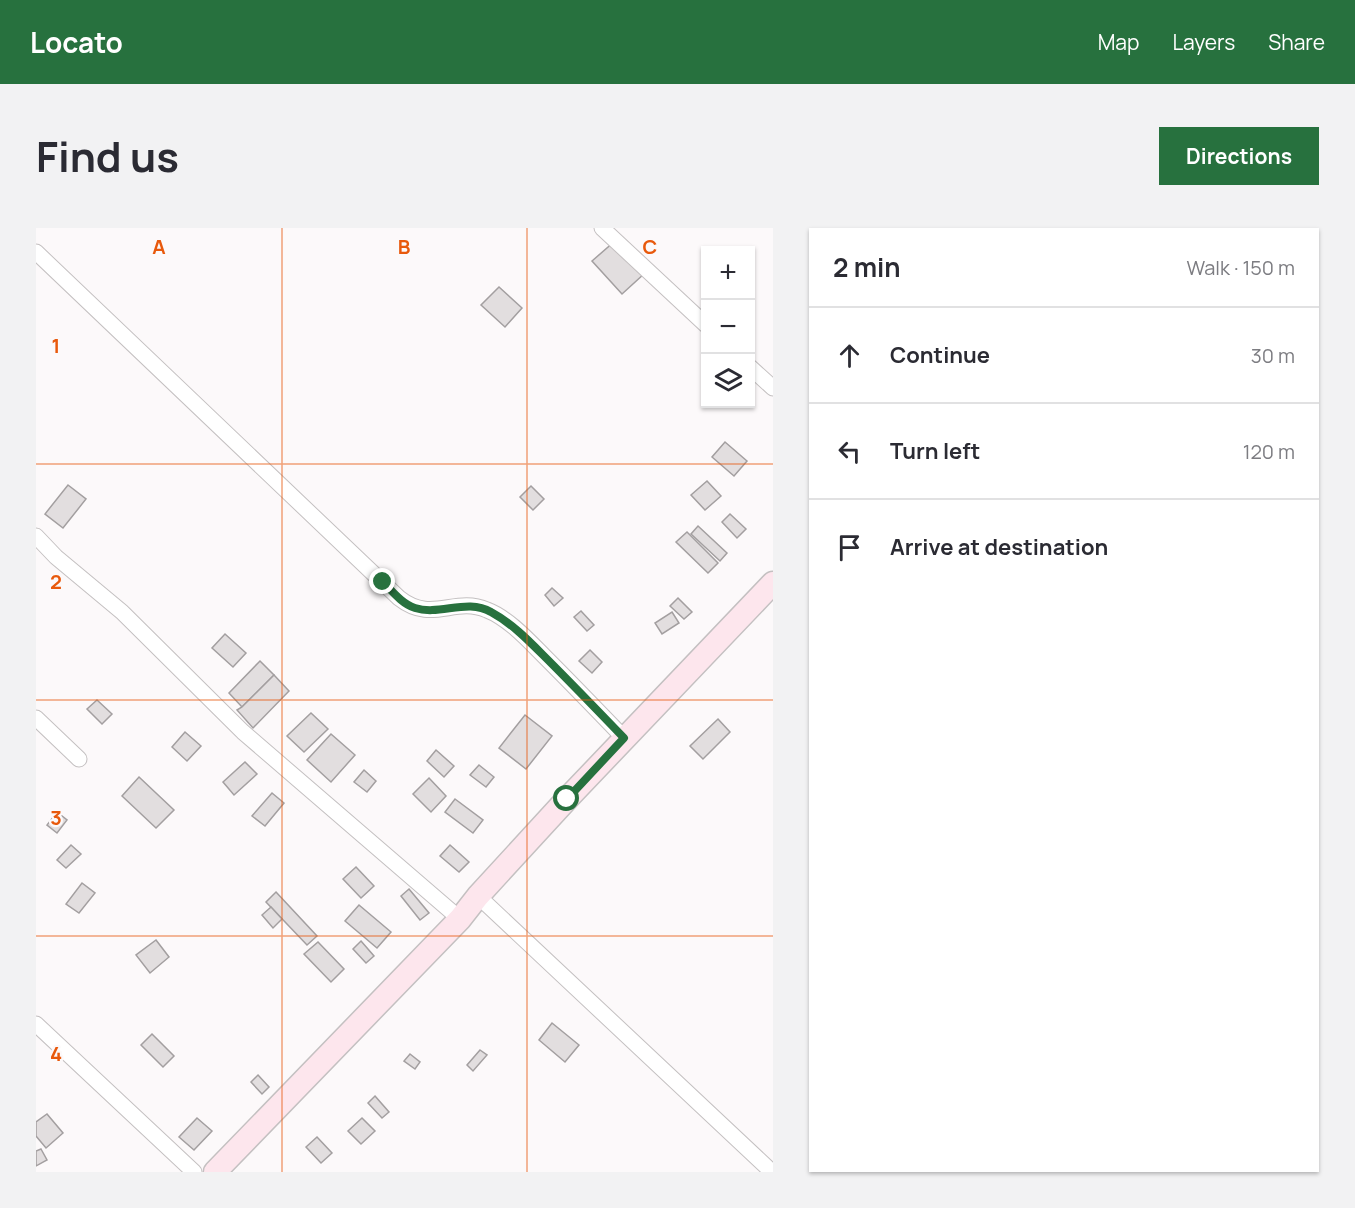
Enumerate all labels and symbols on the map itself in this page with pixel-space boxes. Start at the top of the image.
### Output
text: A [152,233,166,260]
text: B [398,233,411,260]
text: C [643,233,657,260]
text: 1 [52,332,60,359]
text: 2 [50,568,62,595]
route end [369,568,395,594]
route start [553,785,579,811]
text: 3 [50,804,62,831]
text: 4 [50,1040,62,1067]

